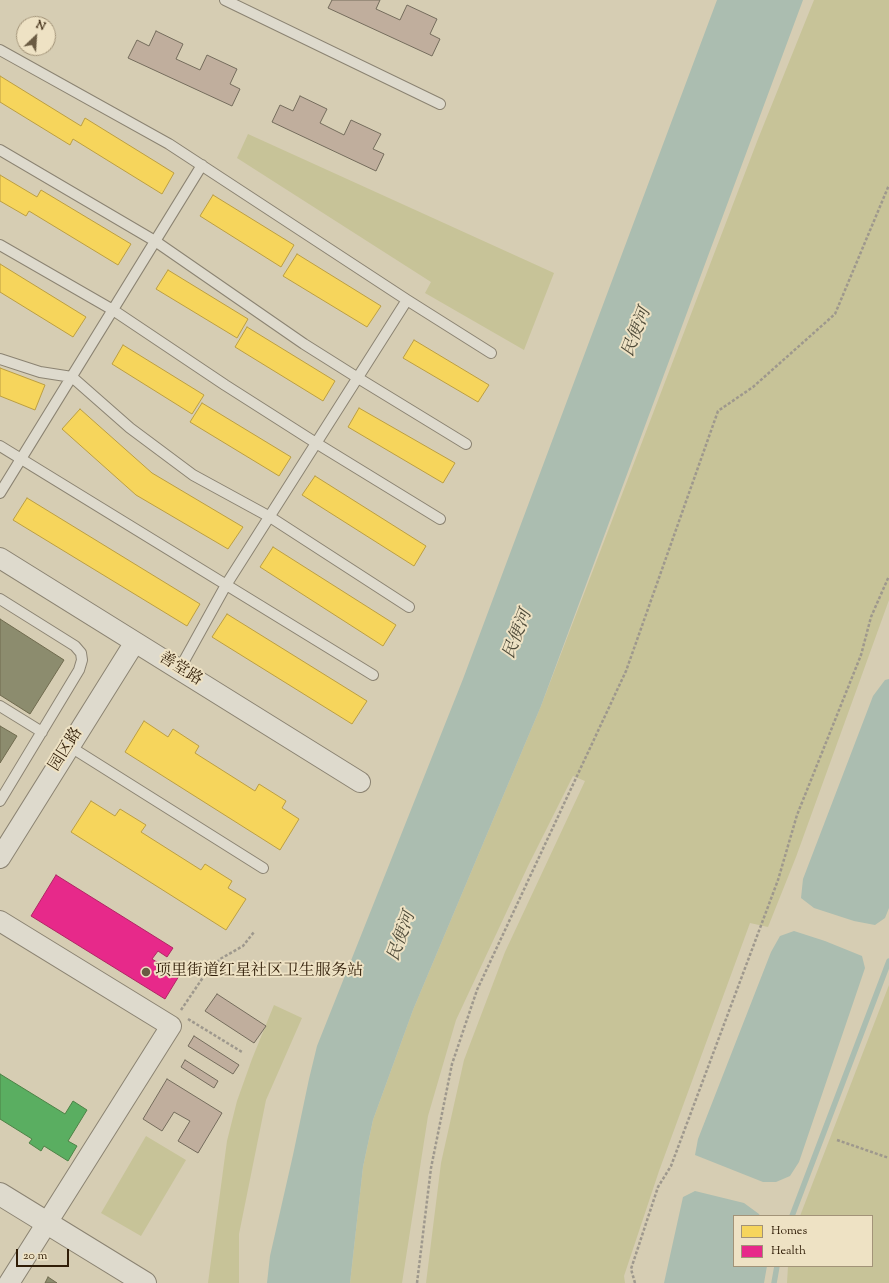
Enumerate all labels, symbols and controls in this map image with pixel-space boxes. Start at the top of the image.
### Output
north arrow [16,16,56,56]
text: N [33,17,48,35]
water label: 民便河 [619,306,657,360]
water label: 民便河 [500,608,538,662]
street label: 善堂路 [155,649,205,691]
street label: 园区路 [46,725,88,775]
water label: 民便河 [385,910,421,964]
place label: 项里街道红星社区卫生服务站 [155,962,363,982]
marker: 项里街道红星社区卫生服务站 [140,966,152,978]
legend [733,1215,873,1267]
text: Homes [771,1222,807,1240]
scale bar [18,1241,71,1267]
text: Health [771,1242,806,1260]
text: 20 m [23,1247,47,1265]

